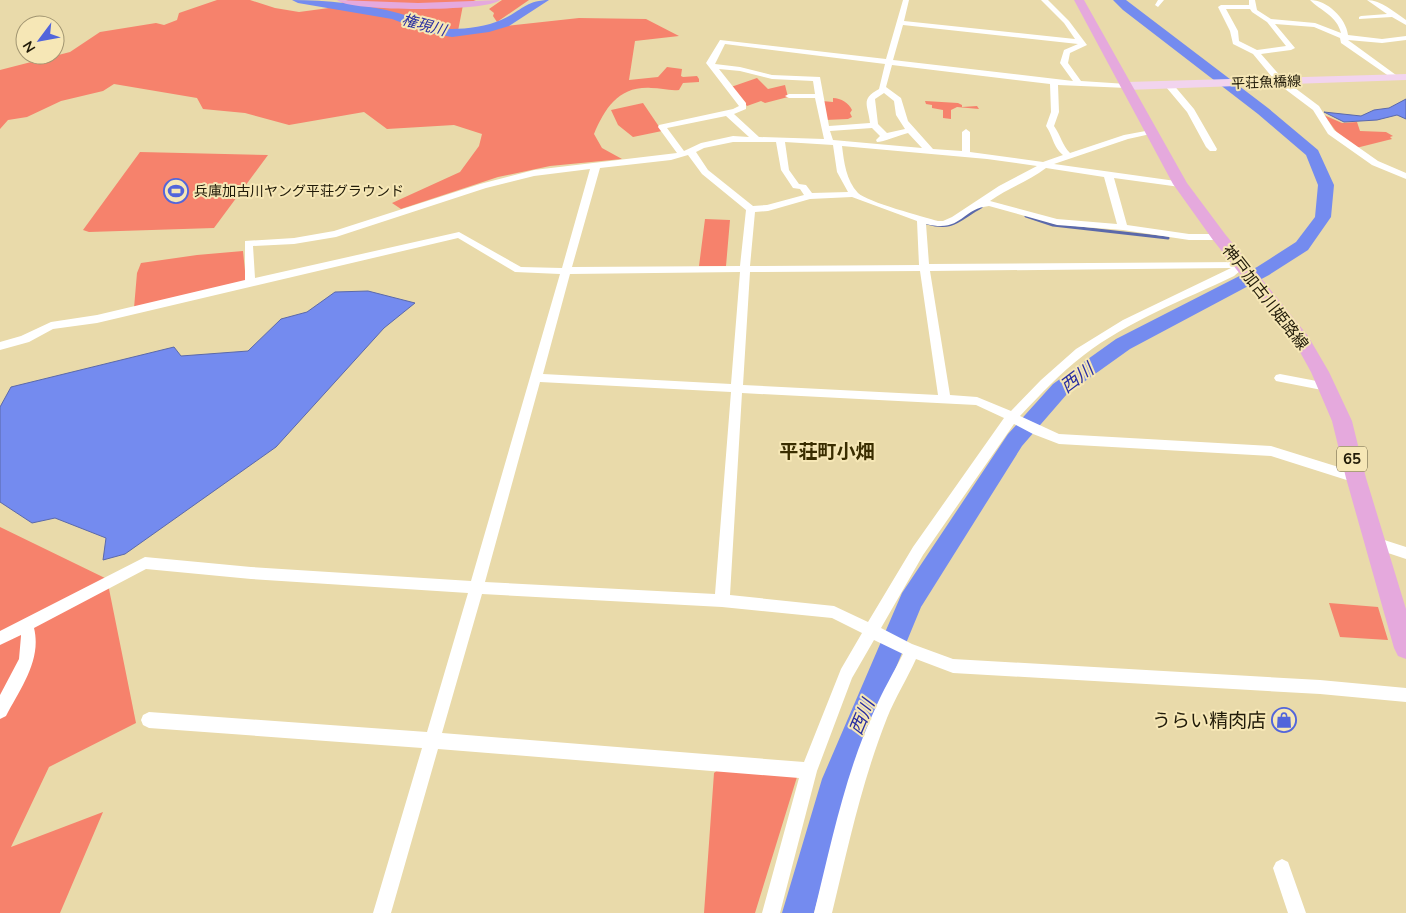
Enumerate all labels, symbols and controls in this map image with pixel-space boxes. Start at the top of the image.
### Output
water label: 権現川 [400,10,450,41]
north arrow [15,15,65,65]
text: N [19,37,40,56]
street label: 平荘魚橋線 [1231,72,1301,93]
sports icon: 兵庫加古川ヤング平荘グラウンド [163,178,189,204]
place label: 兵庫加古川ヤング平荘グラウンド [194,182,404,201]
street label: 神戸加古川姫路線 [1217,240,1313,355]
water label: 西川 [1055,356,1100,398]
district label: 平荘町小畑 [779,439,875,465]
road number: 65 [1337,446,1367,472]
water label: 西川 [844,694,881,738]
shop icon: うらい精肉店 [1271,707,1297,733]
place label: うらい精肉店 [1152,708,1266,734]

